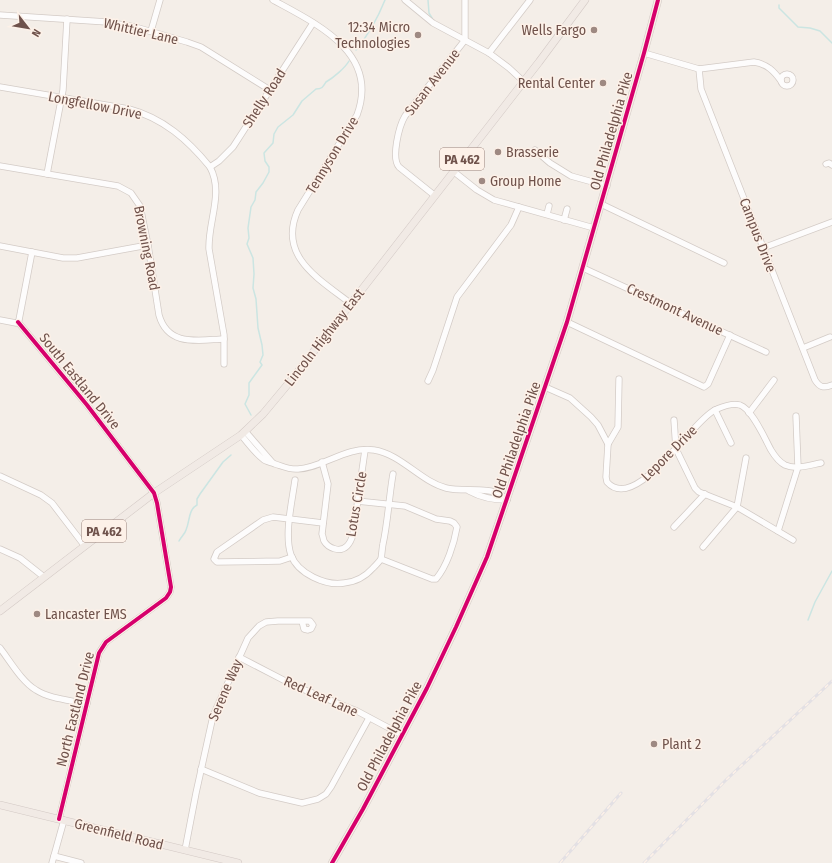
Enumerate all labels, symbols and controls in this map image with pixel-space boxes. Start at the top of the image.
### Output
north arrow [8,8,48,48]
street label: Whittier Lane [102,15,180,48]
place label: 12:34 Micro Technologies [335,19,410,52]
place label: Wells Fargo [522,22,586,39]
marker: Wells Fargo [589,25,599,35]
text: N [29,27,43,39]
marker: 12:34 Micro Technologies [413,30,423,40]
street label: Susan Avenue [401,46,464,119]
street label: Shelly Road [239,66,290,131]
street label: Old Philadelphia Pike [586,70,637,192]
place label: Rental Center [518,75,595,92]
marker: Rental Center [598,78,608,88]
street label: Longfellow Drive [47,88,143,123]
street label: Tennyson Drive [303,113,362,197]
place label: Brasserie [506,144,559,161]
marker: Brasserie [493,147,503,157]
road number: PA 462 [440,148,484,170]
place label: Group Home [490,173,562,190]
marker: Group Home [477,176,487,186]
street label: Campus Drive [736,196,780,275]
street label: Browning Road [130,204,163,292]
street label: Crestmont Avenue [624,280,726,339]
street label: Lincoln Highway East [281,285,368,390]
street label: South Eastland Drive [36,330,124,433]
street label: Old Philadelphia Pike [489,379,544,501]
street label: Lepore Drive [638,422,701,485]
street label: Lotus Circle [342,470,371,538]
road number: PA 462 [82,520,126,542]
place label: Lancaster EMS [45,606,127,623]
marker: Lancaster EMS [32,609,42,619]
street label: North Eastland Drive [53,650,98,768]
street label: Serene Way [205,656,246,724]
street label: Red Leaf Lane [281,673,361,720]
street label: Old Philadelphia Pike [353,678,426,794]
place label: Plant 2 [662,736,701,753]
marker: Plant 2 [649,739,659,749]
street label: Greenfield Road [72,815,165,854]

